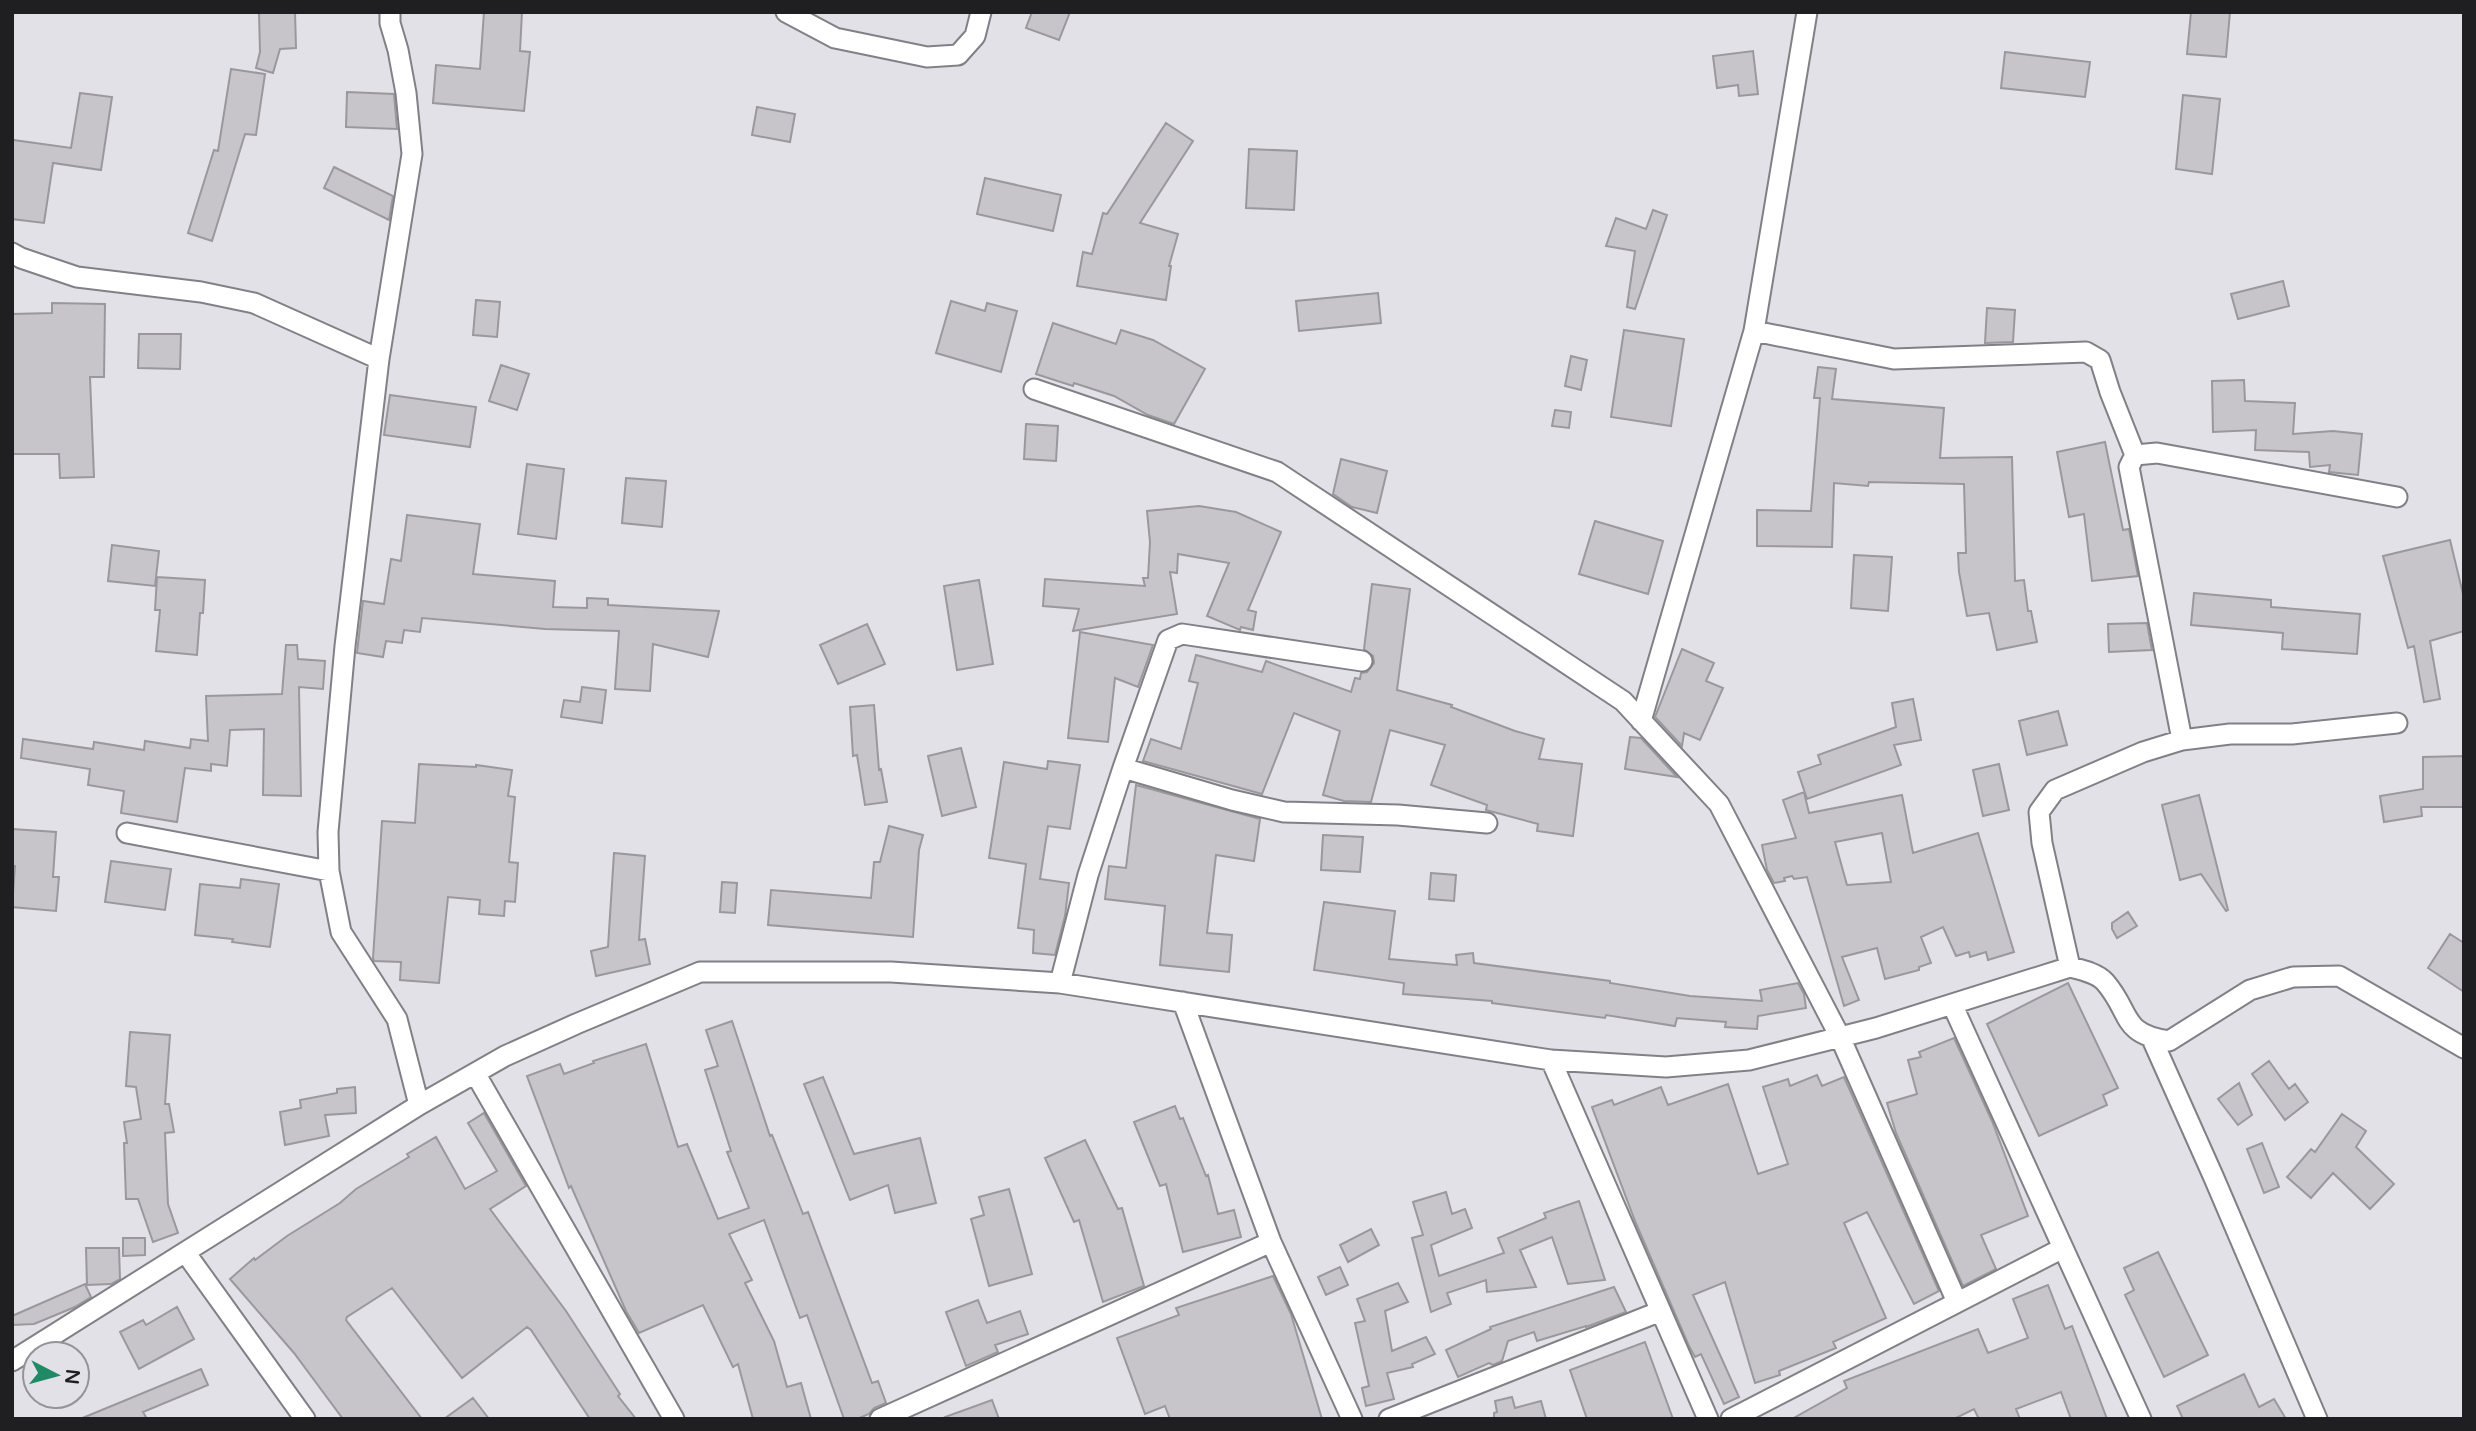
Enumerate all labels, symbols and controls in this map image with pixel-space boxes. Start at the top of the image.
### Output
north arrow [21,1340,91,1410]
text: N [60,1368,84,1385]

